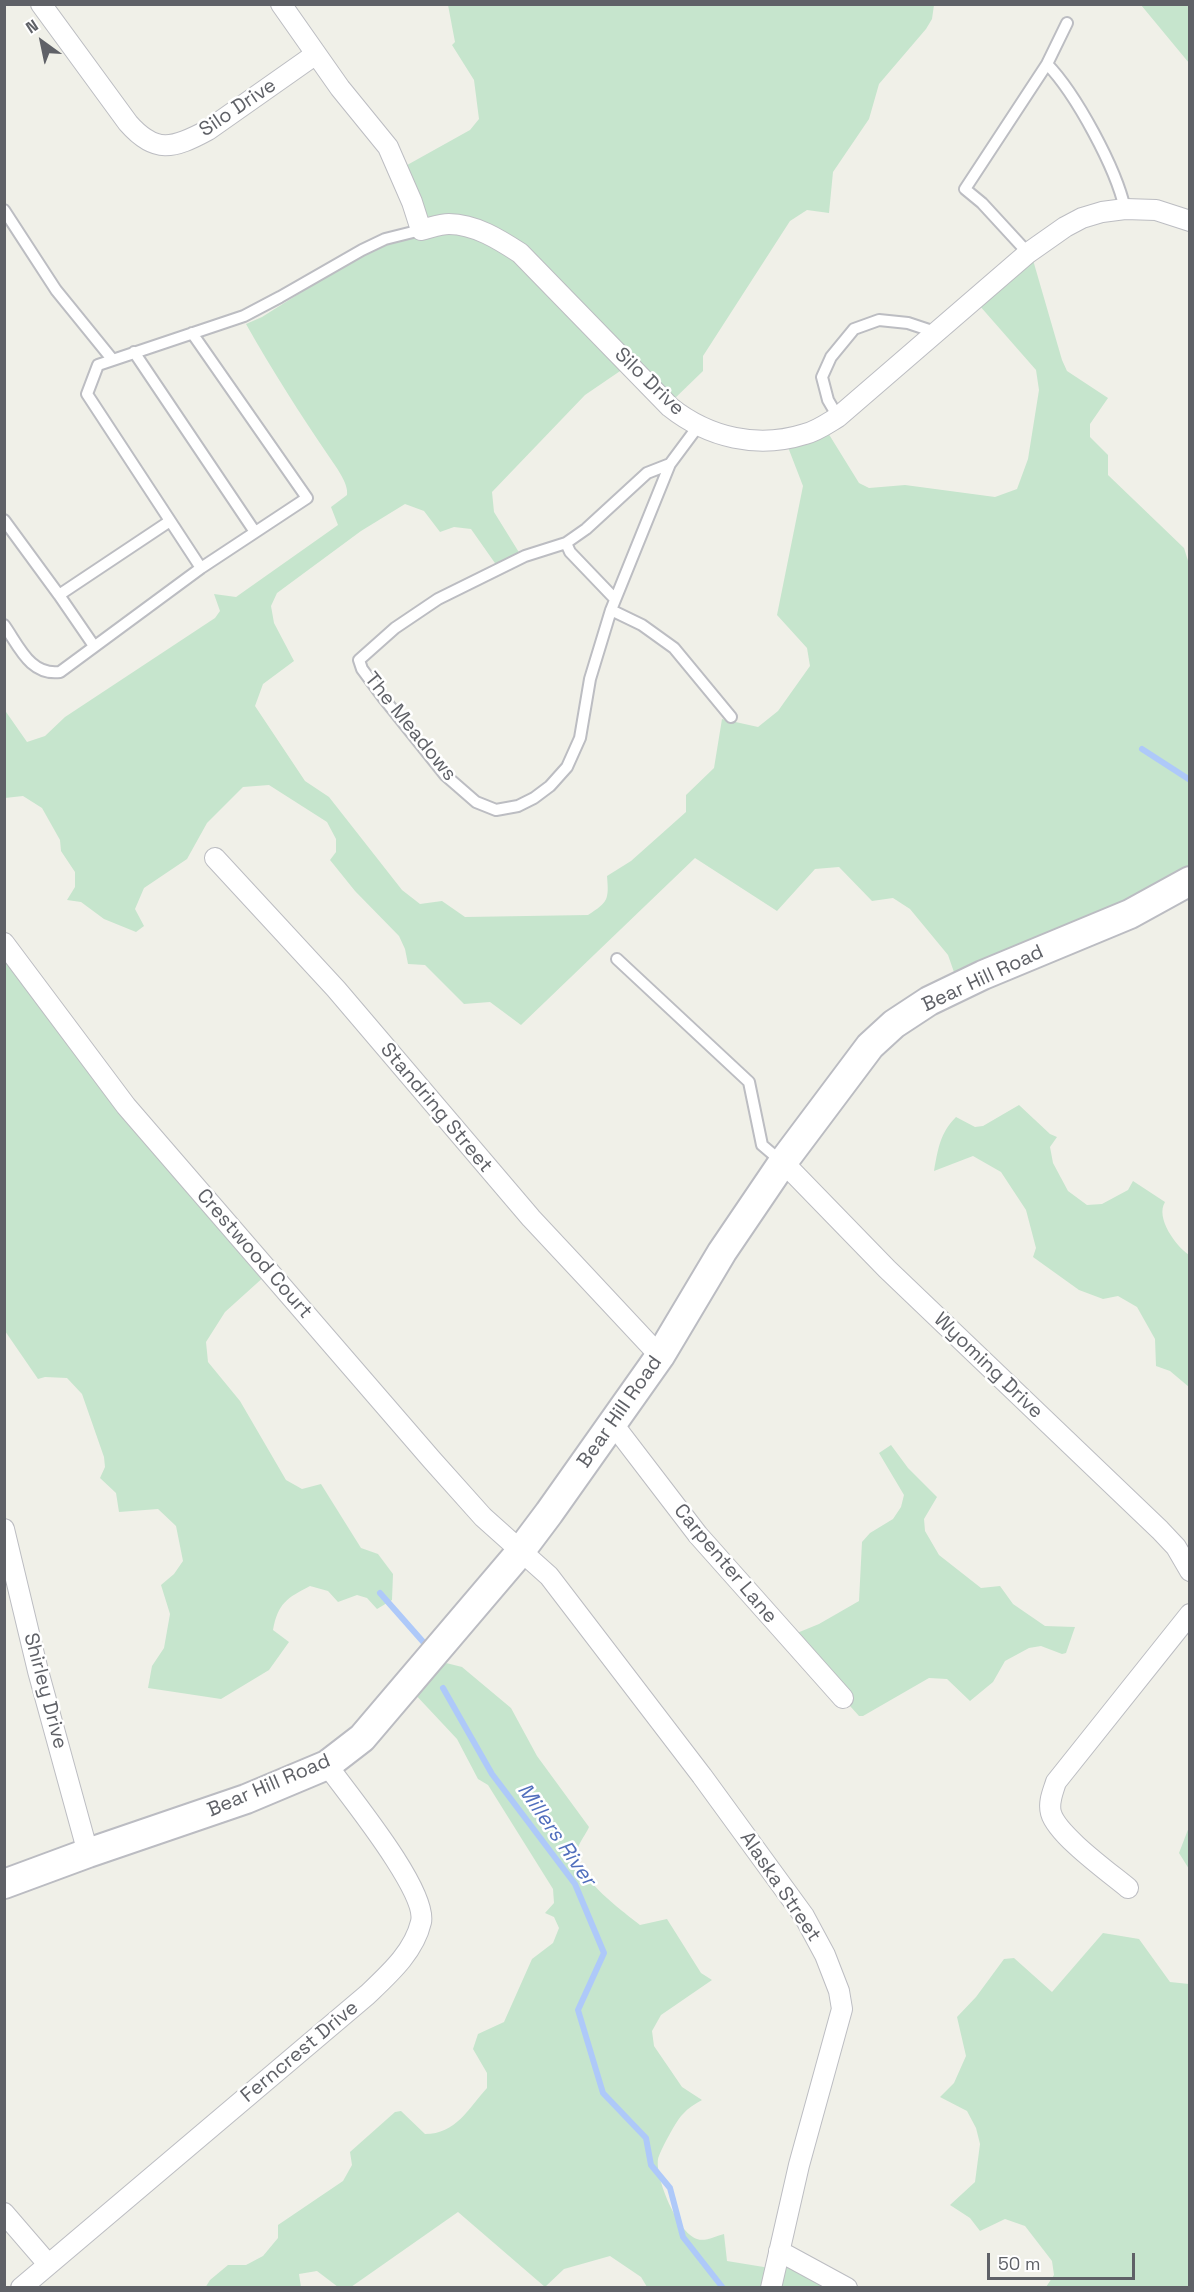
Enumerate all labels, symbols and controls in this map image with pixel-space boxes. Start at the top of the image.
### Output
north arrow [12,12,72,72]
text: N [22,15,42,38]
street label: Silo Drive [195,74,281,142]
street label: Silo Drive [609,343,689,421]
street label: The Meadows [359,668,461,786]
street label: Bear Hill Road [918,940,1048,1018]
street label: Standring Street [375,1038,497,1178]
street label: Crestwood Court [191,1184,317,1324]
street label: Wyoming Drive [928,1308,1048,1424]
street label: Bear Hill Road [573,1351,667,1473]
street label: Carpenter Lane [668,1499,782,1629]
street label: Shirley Drive [18,1630,72,1752]
street label: Bear Hill Road [204,1749,334,1823]
water label: Millers River [511,1779,601,1891]
street label: Alaska Street [734,1827,826,1947]
street label: Ferncrest Drive [236,1996,364,2108]
scale bar [990,2241,1138,2279]
text: 50 m [998,2252,1040,2275]

